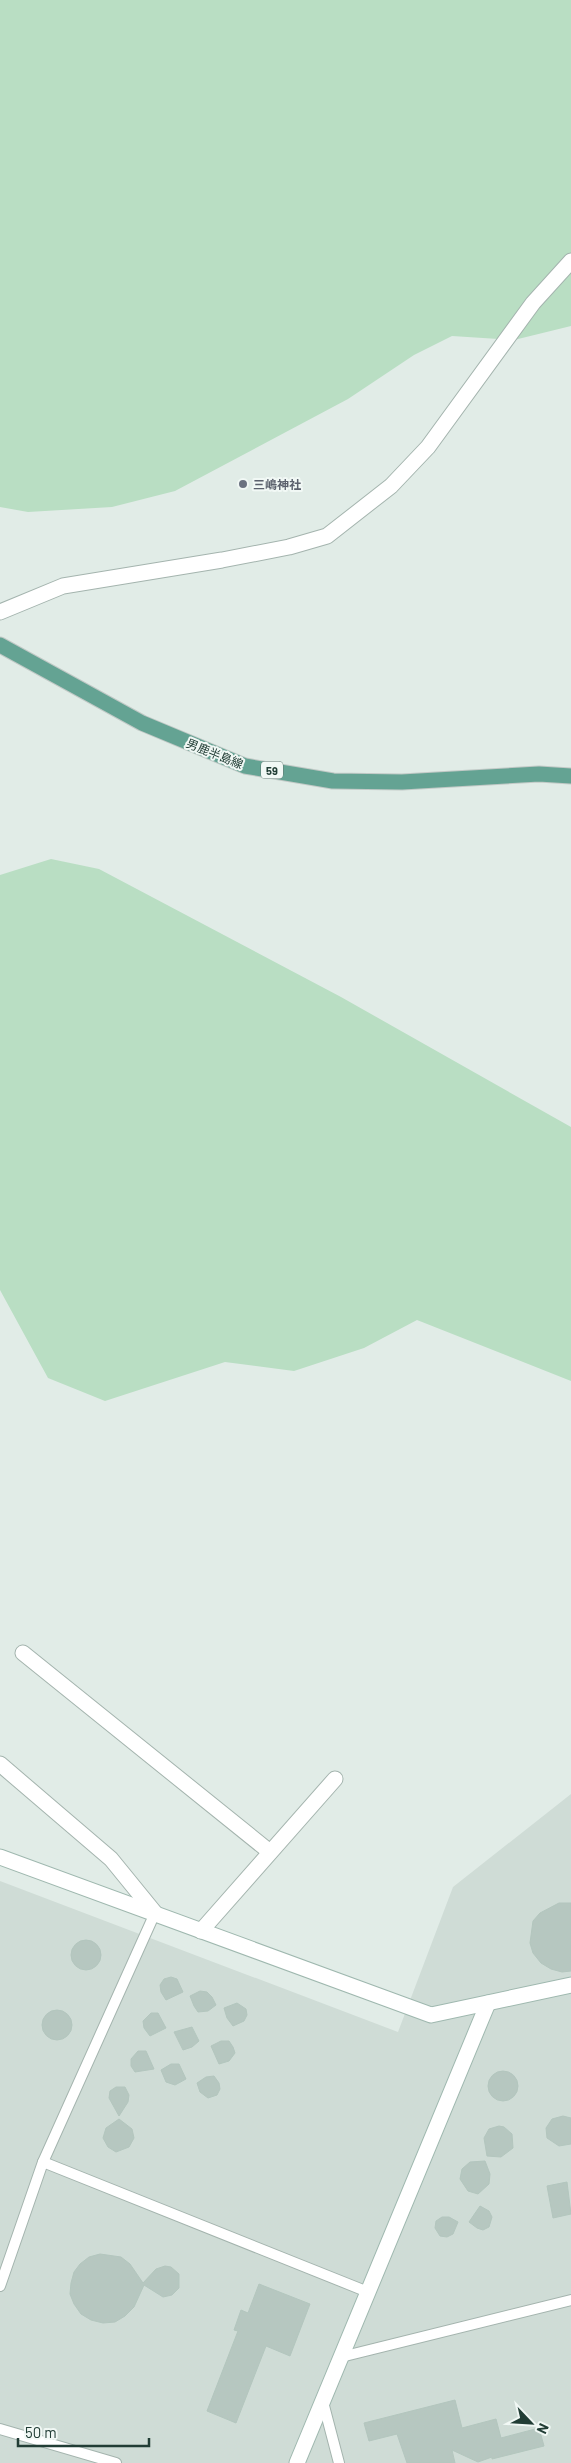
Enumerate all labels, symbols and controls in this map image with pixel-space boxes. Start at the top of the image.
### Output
place label: 三嶋神社 [253,477,301,491]
marker: 三嶋神社 [237,478,249,490]
street label: 男鹿半島線 [185,735,245,771]
road number: 59 [261,762,283,778]
north arrow [506,2398,556,2448]
scale bar [18,2416,149,2448]
text: N [534,2421,553,2437]
text: 50 m [25,2423,57,2441]

